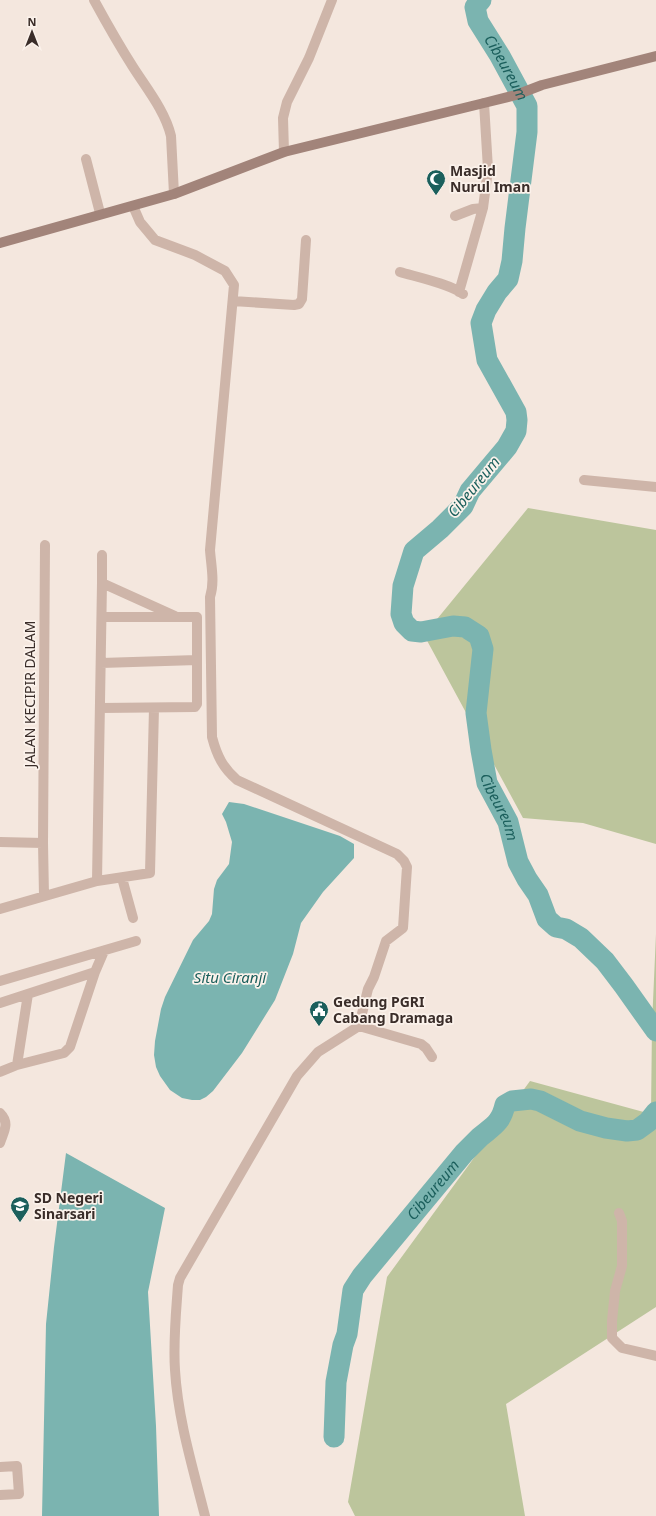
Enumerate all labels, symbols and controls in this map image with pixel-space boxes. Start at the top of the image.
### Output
north arrow [12,12,52,52]
text: N [28,14,36,29]
water label: Cibeureum [480,31,533,104]
place label: Masjid Nurul Iman [450,161,530,196]
mosque icon: Masjid Nurul Iman [425,168,447,196]
water label: Cibeureum [443,452,504,521]
street label: JALAN KECIPIR DALAM [20,621,39,769]
water label: Cibeureum [477,772,523,843]
water label: Situ Ciranji [194,967,267,987]
place label: Gedung PGRI Cabang Dramaga [333,992,453,1027]
public building icon: Gedung PGRI Cabang Dramaga [308,999,330,1027]
water label: Cibeureum [402,1155,463,1224]
place label: SD Negeri Sinarsari [34,1188,103,1223]
school or university icon: SD Negeri Sinarsari [9,1195,31,1223]

